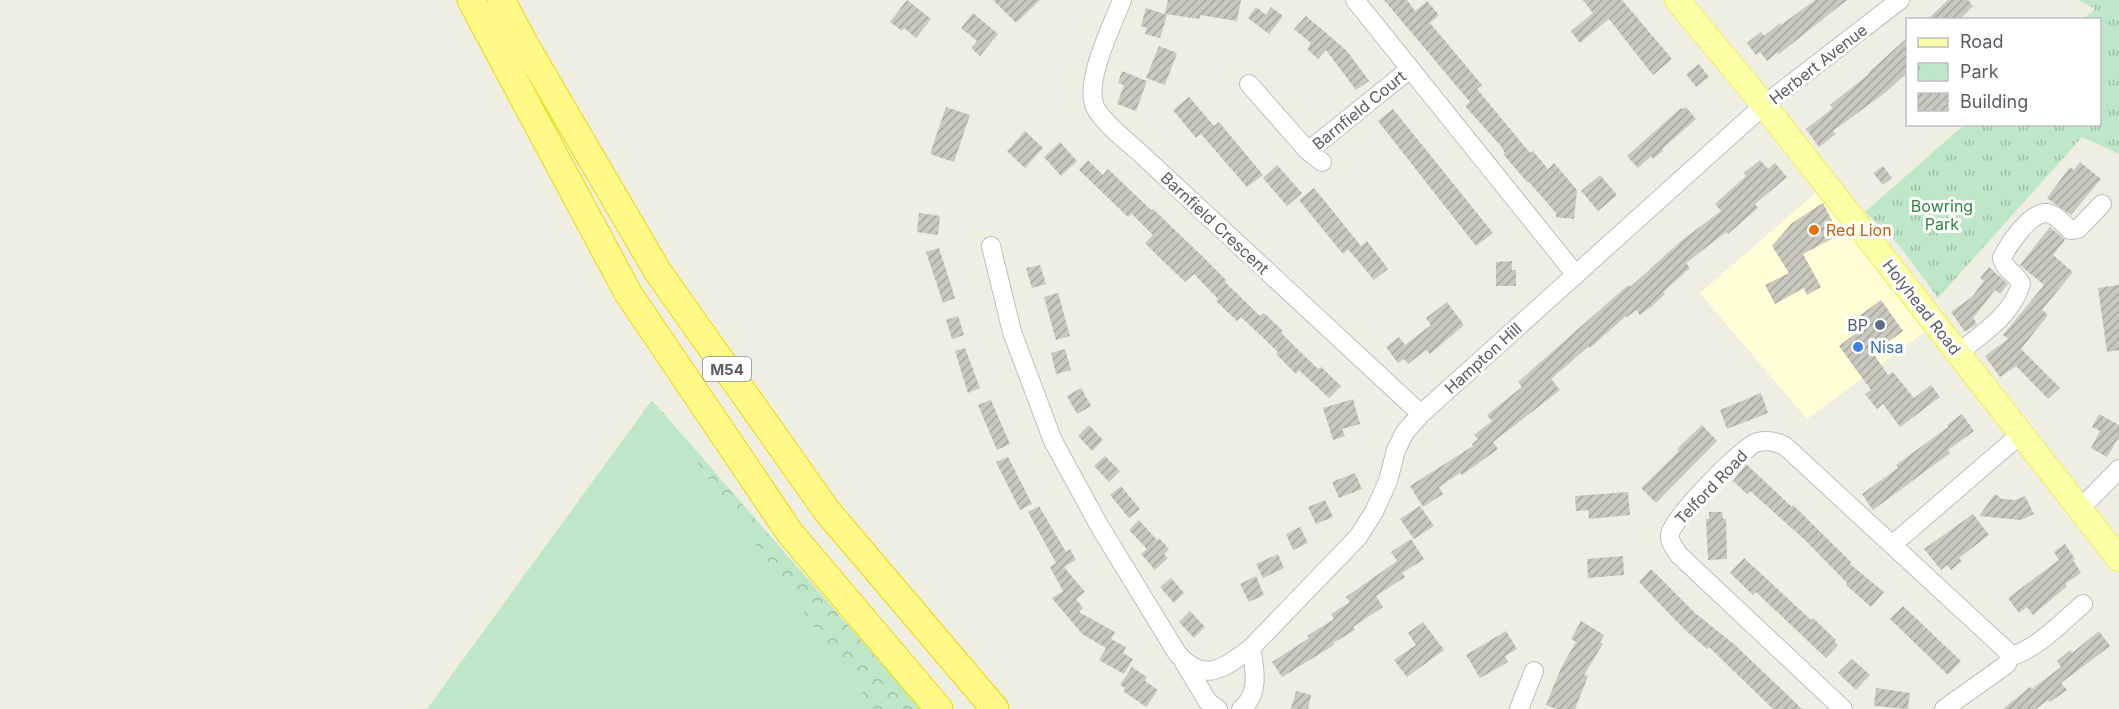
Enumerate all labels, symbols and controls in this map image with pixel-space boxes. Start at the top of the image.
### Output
legend [1906,18,2101,126]
street label: Herbert Avenue [1765,20,1871,108]
text: Road [1960,31,2003,52]
text: Park [1960,61,1999,82]
street label: Barnfield Court [1308,66,1410,154]
text: Building [1960,91,2028,112]
street label: Barnfield Crescent [1157,168,1273,278]
park label: Bowring Park [1911,196,1973,234]
place label: Red Lion [1826,220,1892,240]
marker: Red Lion [1807,223,1821,237]
street label: Holyhead Road [1879,255,1965,359]
place label: BP [1847,315,1868,335]
street label: Hampton Hill [1440,318,1526,398]
marker: BP [1873,318,1887,332]
place label: Nisa [1870,337,1903,357]
marker: Nisa [1851,340,1865,354]
road number: M54 [703,357,751,381]
street label: Telford Road [1670,446,1752,528]

